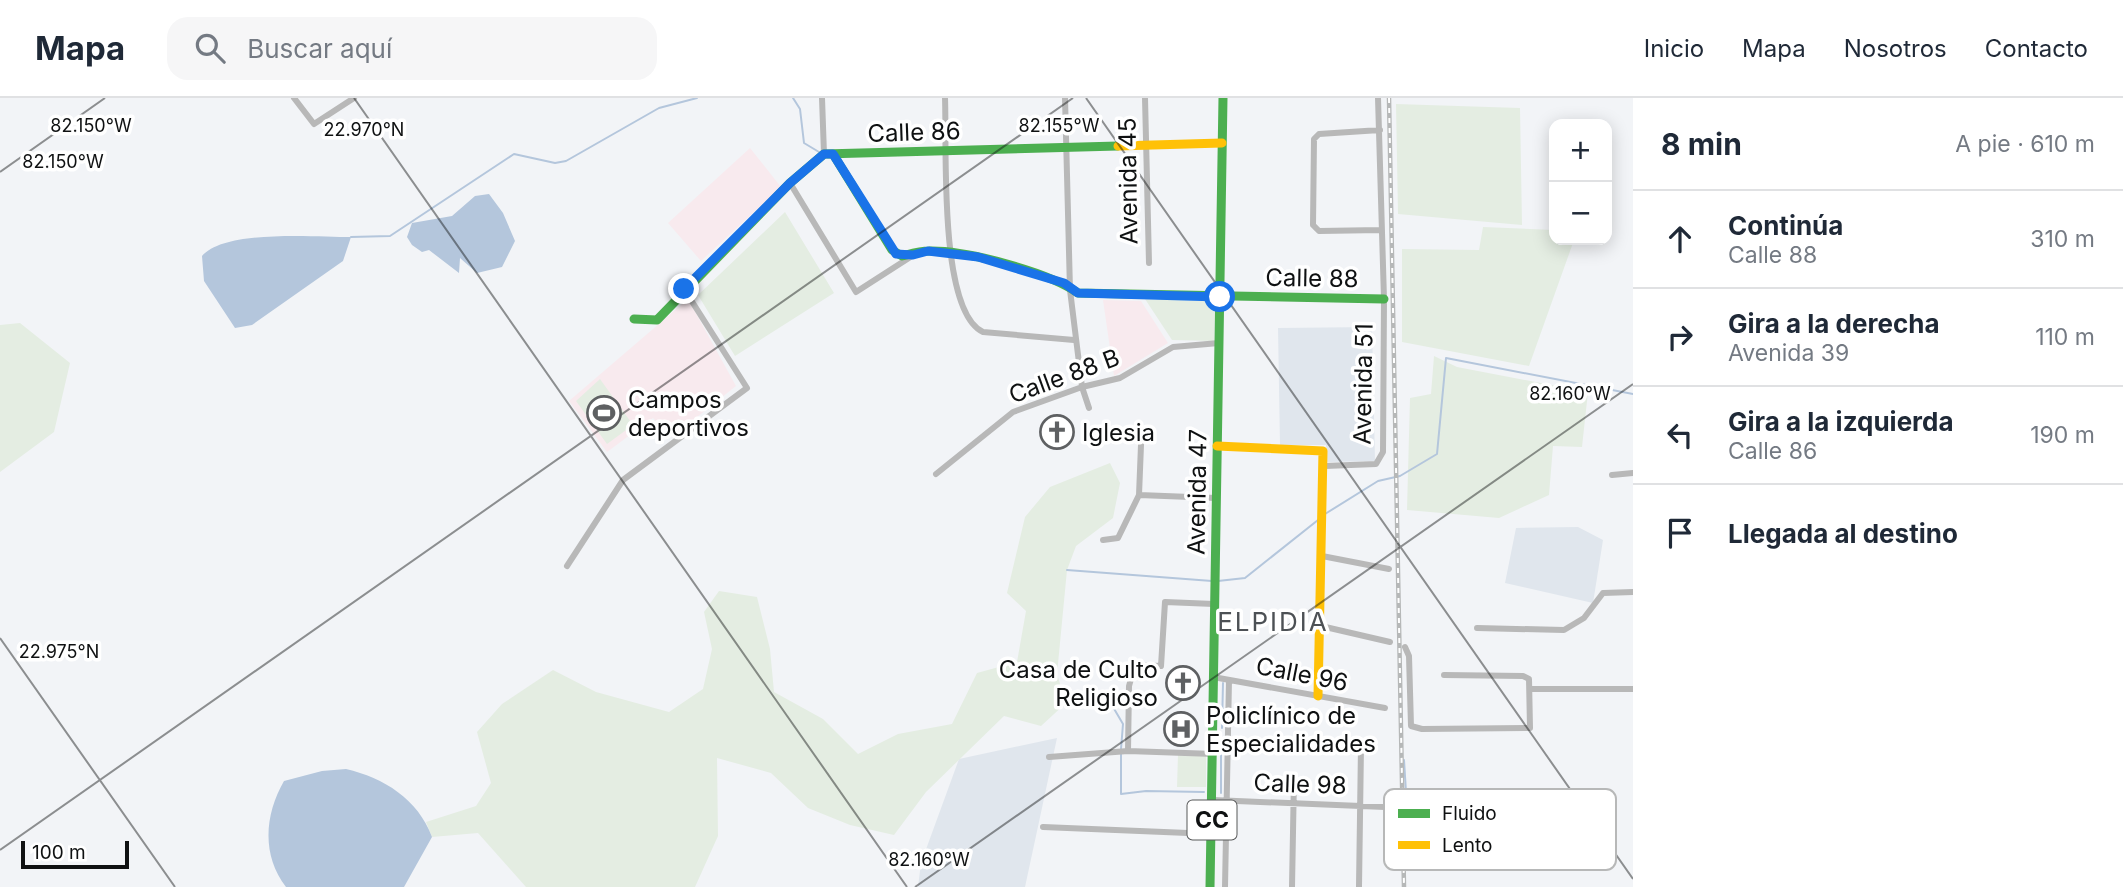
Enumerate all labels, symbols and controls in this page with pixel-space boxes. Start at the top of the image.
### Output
search box [167,17,657,80]
text: Mapa [35,28,125,68]
icon: search [191,29,229,67]
text: Buscar aquí [247,33,392,64]
text: Inicio [1644,34,1704,63]
text: Mapa [1742,34,1806,63]
text: Nosotros [1844,34,1947,63]
text: Contacto [1985,34,2088,63]
text: 82.150°W [50,115,132,136]
text: 82.155°W [1019,115,1100,136]
street label: Calle 86 [867,116,961,148]
street label: Avenida 45 [1112,117,1144,245]
text: 22.970°N [324,119,404,140]
map controls [1549,119,1612,245]
button: + [1549,119,1612,182]
text: 8 min [1661,126,1742,162]
text: A pie · 610 m [1955,130,2095,158]
text: 82.150°W [22,151,104,172]
button: − [1549,182,1612,245]
text: Continúa [1728,210,1843,241]
icon: ahead [1661,220,1699,258]
text: 310 m [2030,225,2095,253]
text: Calle 88 [1728,241,1817,269]
street label: Calle 88 [1265,263,1359,293]
route end [668,273,699,304]
route start [1204,281,1235,312]
text: Gira a la derecha [1728,308,1940,339]
icon: right [1661,318,1699,356]
street label: Avenida 51 [1347,323,1379,445]
text: 110 m [2035,323,2095,351]
text: Avenida 39 [1728,339,1849,367]
street label: Calle 88 B [1005,343,1123,409]
text: 82.160°W [1529,383,1611,404]
place label: Campos deportivos [628,385,749,442]
sports icon: Campos deportivos [585,394,623,432]
text: Gira a la izquierda [1728,406,1954,437]
church icon: Iglesia [1038,413,1076,451]
icon: left [1661,416,1699,454]
place label: Iglesia [1082,418,1155,447]
text: 190 m [2030,421,2095,449]
street label: Avenida 47 [1181,429,1213,555]
text: Calle 86 [1728,437,1817,465]
icon: arrive [1661,514,1699,552]
text: Llegada al destino [1728,518,1958,549]
district label: ELPIDIA [1217,606,1329,637]
text: 22.975°N [19,641,99,662]
street label: Calle 96 [1254,651,1350,697]
place label: Casa de Culto Religioso [999,655,1158,712]
church icon: Casa de Culto Religioso [1164,664,1202,702]
place label: Policlínico de Especialidades [1206,701,1376,758]
hospital icon: Policlínico de Especialidades [1162,710,1200,748]
street label: Calle 98 [1253,768,1347,800]
legend [1384,789,1616,870]
road number: CC [1188,800,1236,840]
text: Fluido [1442,802,1497,825]
text: Lento [1442,834,1492,857]
scale bar [21,838,130,870]
text: 100 m [32,841,86,864]
text: 82.160°W [888,849,970,870]

